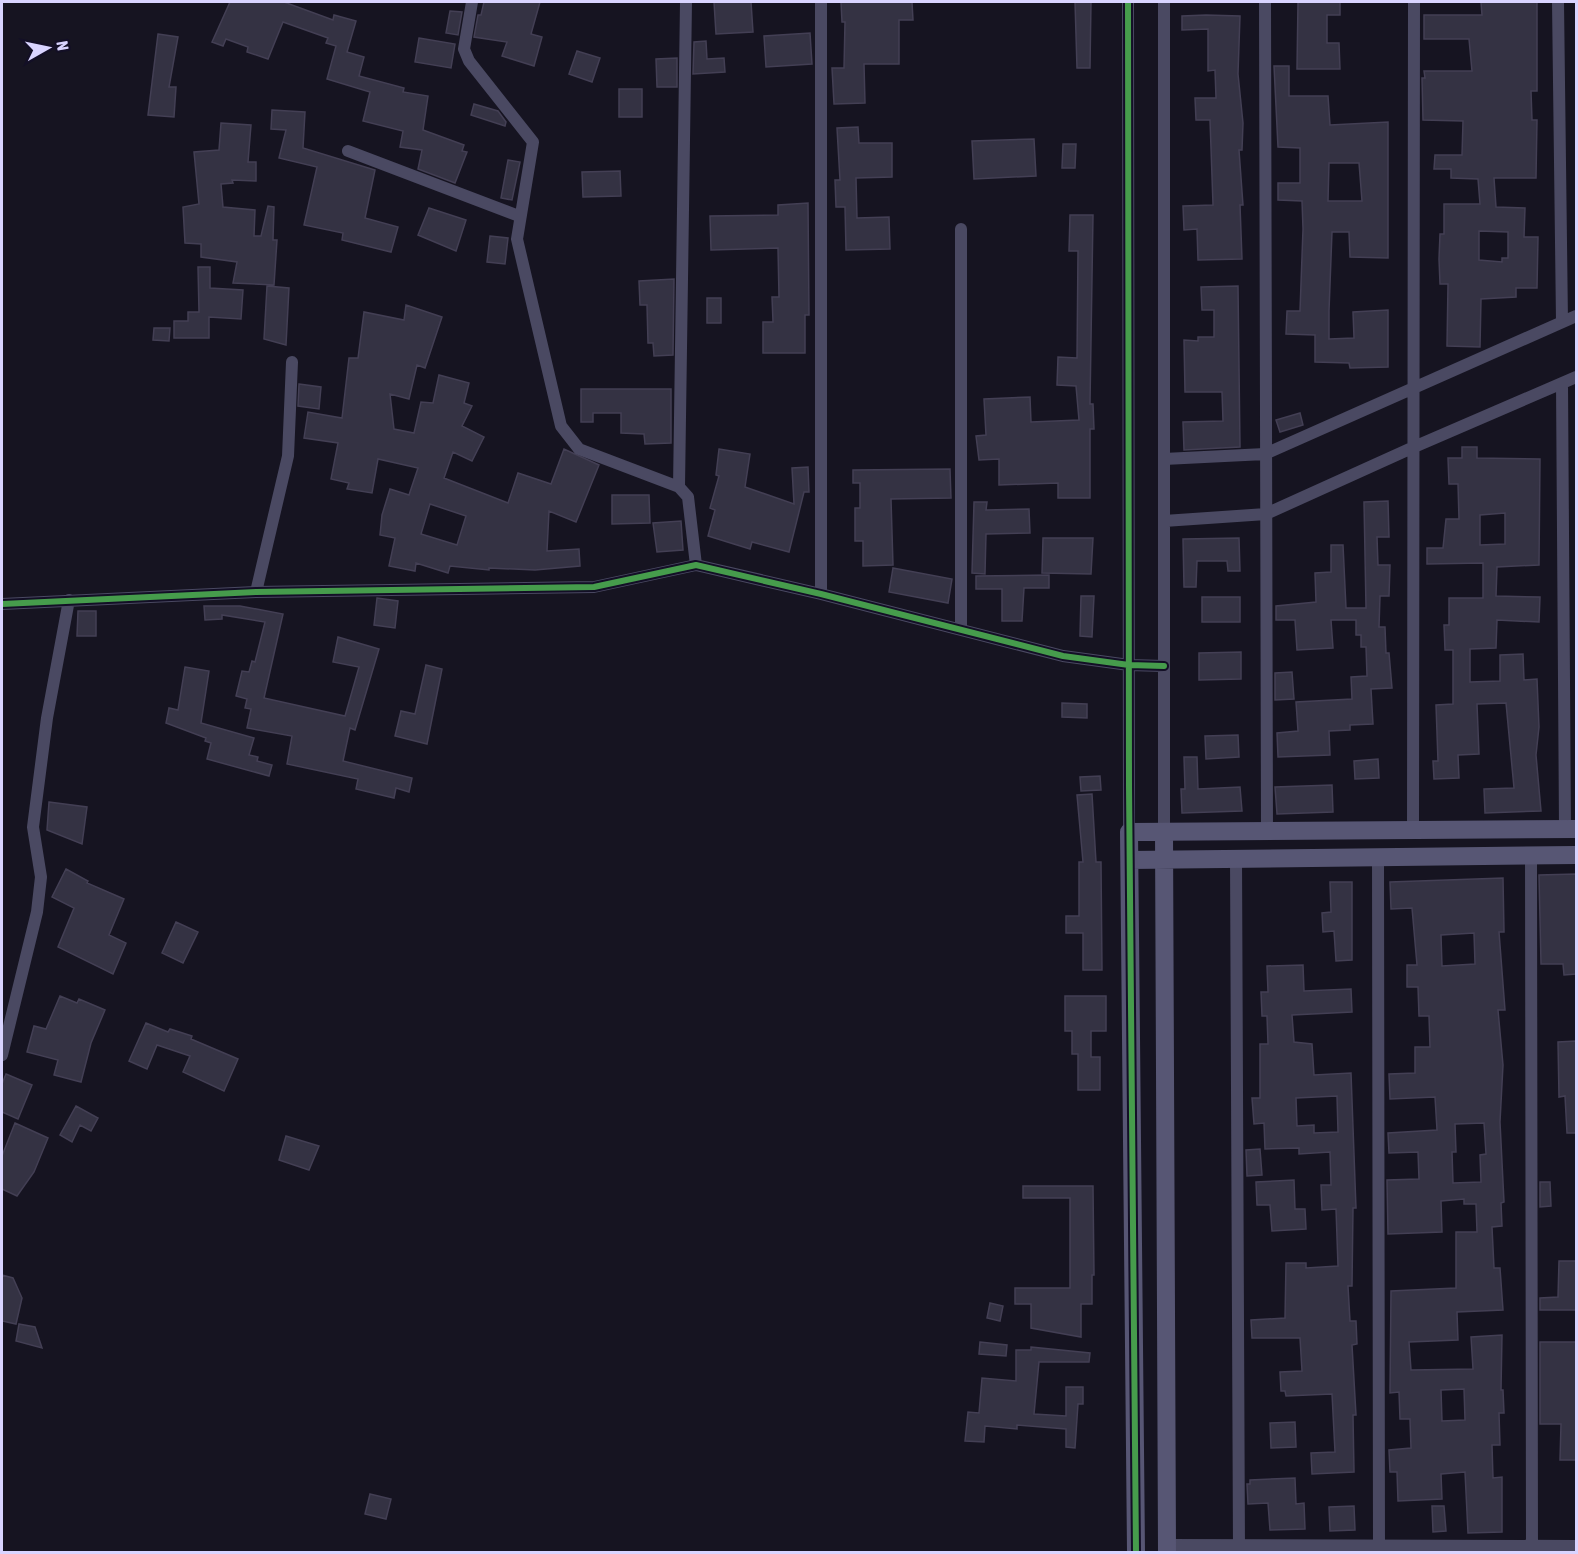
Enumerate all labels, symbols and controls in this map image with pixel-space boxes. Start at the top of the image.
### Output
north arrow [18,18,78,78]
text: N [53,40,72,52]

